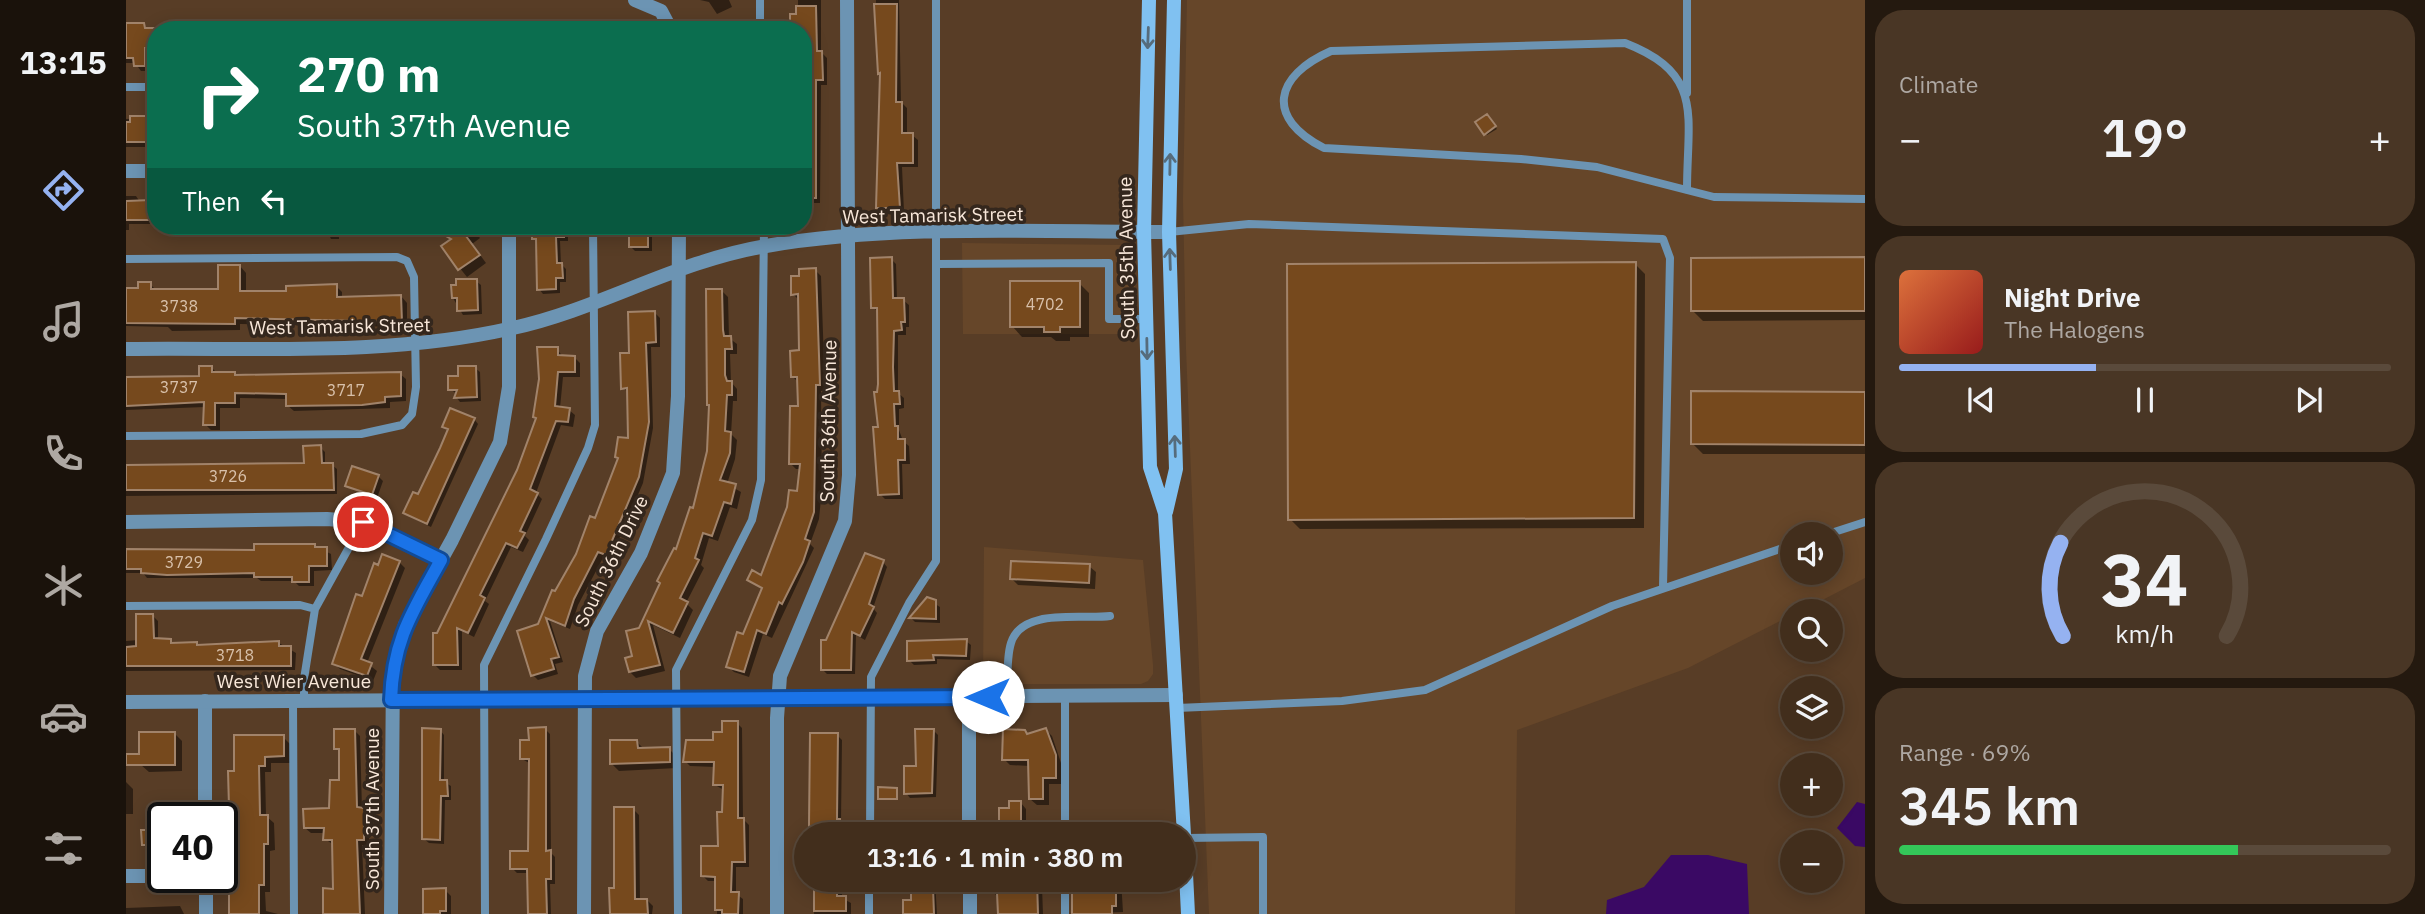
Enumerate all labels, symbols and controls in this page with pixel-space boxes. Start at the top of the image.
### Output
one-way arrow [1141,26,1154,49]
text: 13:15 [19,41,107,83]
text: 270 m [297,42,441,105]
icon: right [182,49,273,140]
text: Climate [1899,69,1978,99]
text: South 37th Avenue [297,104,571,146]
text: 19° [2102,104,2188,171]
text: − [1899,114,1922,163]
text: + [2368,114,2391,163]
one-way arrow [1163,153,1177,176]
icon: directions [39,166,88,215]
street label: South 35th Avenue [1113,176,1139,340]
icon: left [255,182,293,220]
text: Then [182,184,241,218]
street label: West Tamarisk Street [842,201,1024,229]
one-way arrow [1163,248,1177,271]
text: Night Drive [2004,280,2141,314]
house number: 4702 [1026,294,1064,314]
house number: 3738 [160,296,198,316]
icon: music [39,297,88,346]
street label: West Tamarisk Street [249,312,431,340]
text: The Halogens [2004,314,2145,344]
one-way arrow [1140,338,1154,361]
street label: South 36th Avenue [815,339,841,503]
house number: 3737 [160,377,198,397]
house number: 3717 [327,380,365,400]
icon: previous [1962,381,2000,419]
icon: pause [2126,381,2164,419]
icon: next [2290,381,2328,419]
icon: phone [39,429,88,478]
one-way arrow [1168,434,1182,457]
house number: 3726 [209,466,247,486]
street label: South 36th Drive [569,491,653,631]
pin [333,492,393,552]
icon: arrive [344,503,382,541]
map controls [1780,522,1843,893]
button: sound [1780,522,1843,585]
text: 34 [2101,531,2189,626]
house number: 3729 [165,552,203,572]
icon: climate [39,561,88,610]
button: search [1780,599,1843,662]
text: km/h [2116,617,2174,650]
house number: 3718 [216,645,254,665]
position arrow [951,660,1025,734]
street label: West Wier Avenue [217,669,371,693]
button: layers [1780,676,1843,739]
icon: car [39,692,88,741]
street label: South 37th Avenue [360,728,384,890]
text: Range · 69% [1899,737,2031,767]
button: + [1780,753,1843,816]
text: 345 km [1899,772,2080,839]
speed limit sign: 40 [147,802,238,893]
icon: filters [39,824,88,873]
button: − [1780,830,1843,893]
text: 13:16 · 1 min · 380 m [867,840,1123,874]

